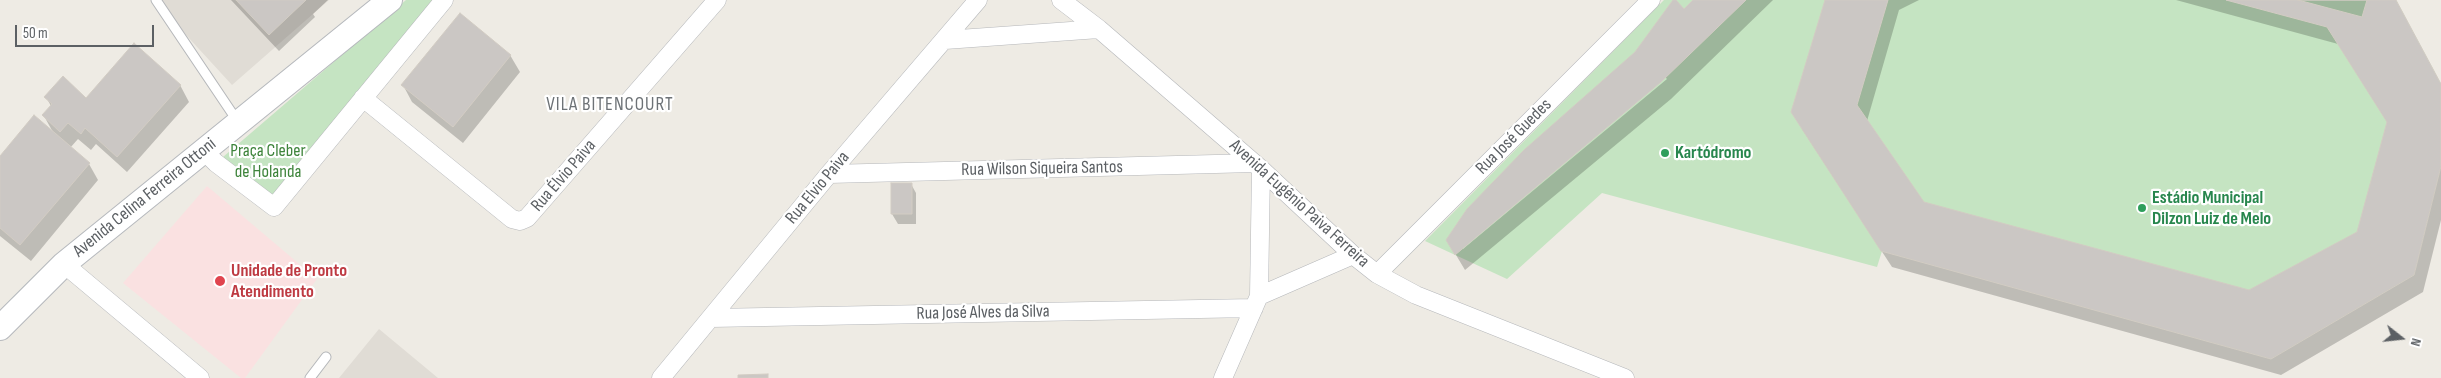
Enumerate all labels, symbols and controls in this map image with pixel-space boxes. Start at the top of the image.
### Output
scale bar [18,15,156,47]
text: 50 m [23,24,48,43]
district label: VILA BITENCOURT [544,94,676,116]
street label: Rua José Guedes [1472,95,1556,179]
street label: Avenida Celina Ferreira Ottoni [69,134,221,262]
street label: Avenida Eugênio Paiva Ferreira [1225,135,1373,273]
street label: Rua Élvio Paiva [527,136,601,216]
park label: Praça Cleber de Holanda [230,140,306,182]
place label: Kartódromo [1675,142,1751,164]
street label: Rua Elvio Paiva [781,147,855,229]
marker: Kartódromo [1659,147,1671,159]
street label: Rua Wilson Siqueira Santos [961,157,1123,181]
place label: Estádio Municipal Dilzon Luiz de Melo [2152,187,2271,230]
marker: Estádio Municipal Dilzon Luiz de Melo [2136,202,2148,214]
place label: Unidade de Pronto Atendimento [231,260,347,302]
marker: Unidade de Pronto Atendimento [213,274,227,288]
street label: Rua José Alves da Silva [916,301,1050,325]
north arrow [2376,313,2426,363]
text: N [2407,336,2425,348]

